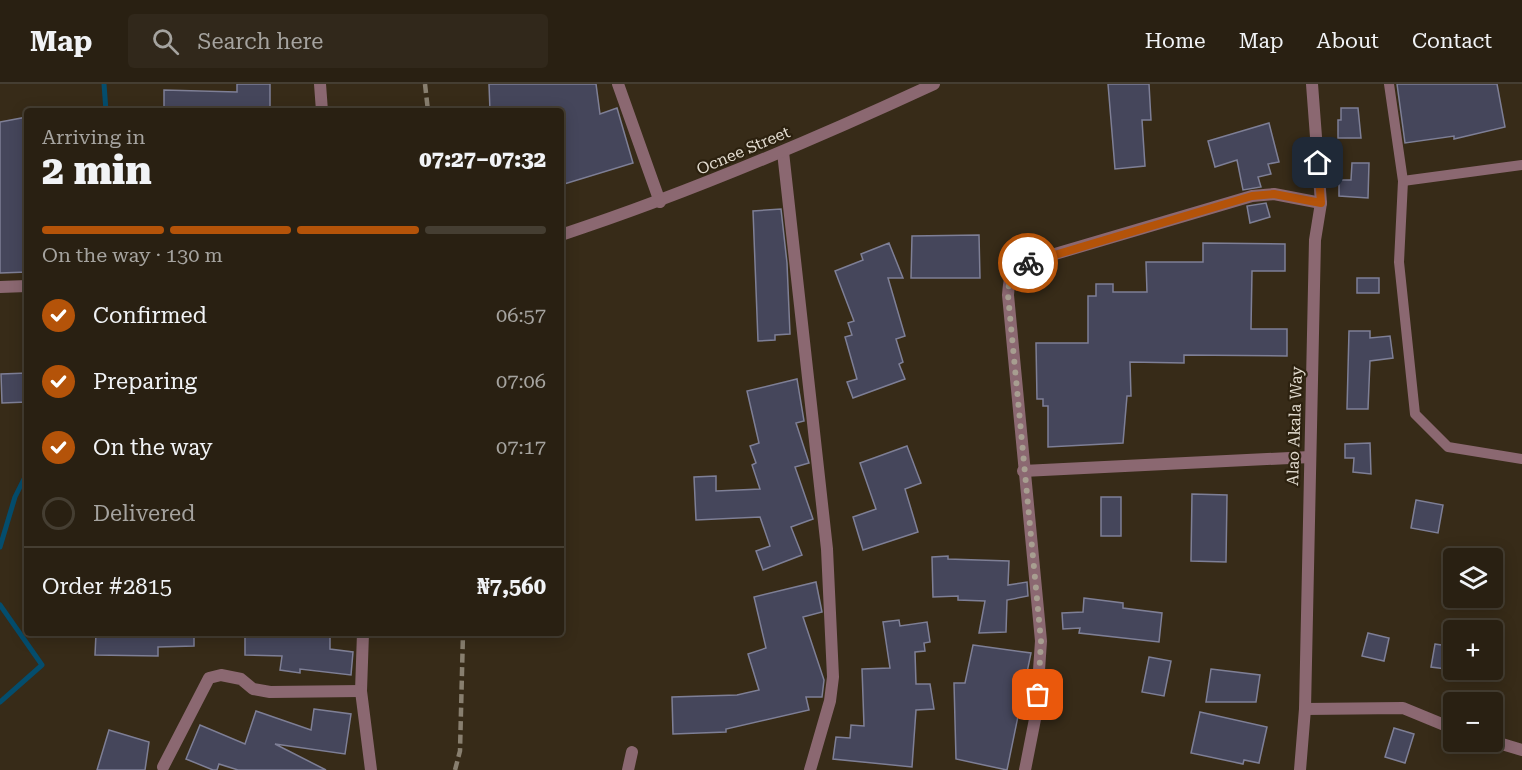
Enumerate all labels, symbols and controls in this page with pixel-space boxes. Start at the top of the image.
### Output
search box [128,14,548,68]
text: Map [30,25,92,58]
icon: search [149,25,182,58]
text: Search here [197,29,323,54]
text: Home [1145,29,1206,53]
text: Map [1239,29,1284,53]
text: About [1317,29,1379,53]
text: Contact [1412,29,1492,53]
street label: Ocnee Street [694,122,793,179]
text: Arriving in [42,125,145,149]
pin [1292,137,1343,188]
icon: home [1301,146,1334,179]
text: 07:27–07:32 [419,147,546,172]
text: 2 min [42,148,152,194]
courier [998,233,1058,293]
text: On the way · 130 m [42,243,223,267]
icon: bike [1012,247,1045,280]
icon: check [42,299,75,332]
text: Confirmed [93,303,207,328]
text: 06:57 [496,303,546,327]
icon: check [42,365,75,398]
street label: Alao Akala Way [1283,365,1306,486]
text: Preparing [93,369,197,394]
text: 07:06 [496,369,546,393]
icon: check [42,431,75,464]
text: On the way [93,435,213,460]
text: 07:17 [496,435,546,459]
text: Delivered [93,501,195,526]
map controls [1443,548,1503,752]
button: layers [1443,548,1503,608]
text: Order #2815 [42,574,172,599]
text: ₦7,560 [477,574,546,599]
button: + [1443,620,1503,680]
pin [1012,669,1063,720]
icon: bag [1021,678,1054,711]
button: − [1443,692,1503,752]

